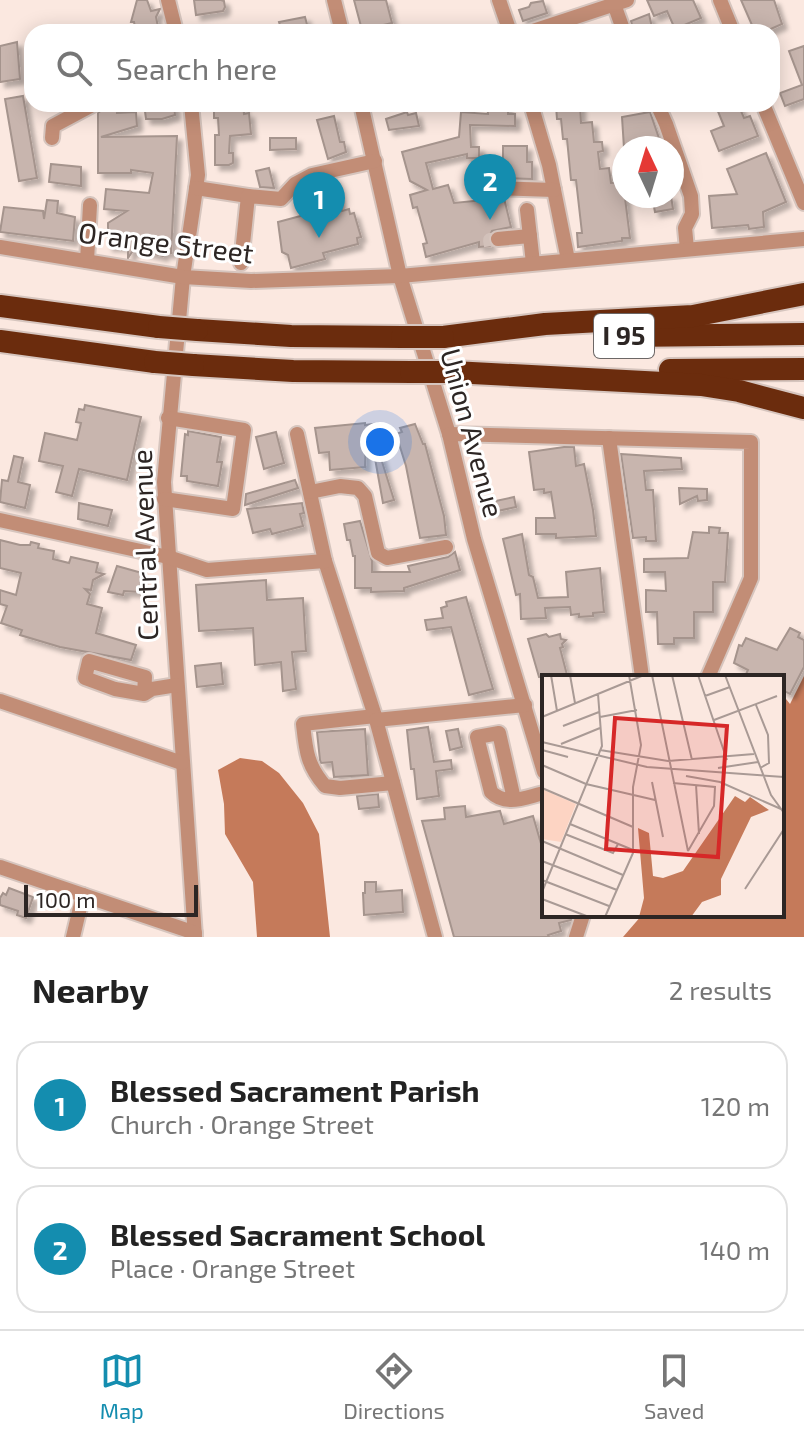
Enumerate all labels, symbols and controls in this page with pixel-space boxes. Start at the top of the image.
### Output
search box [24,24,780,112]
icon: search [52,46,96,90]
text: Search here [116,50,277,86]
north arrow [612,136,684,208]
pin: 2 [464,154,516,220]
pin: 1 [293,172,345,238]
street label: Orange Street [77,214,256,270]
road number: I 95 [594,314,654,358]
street label: Union Avenue [434,345,512,521]
your location [360,422,400,462]
street label: Central Avenue [124,449,164,641]
inset map [542,675,784,917]
scale bar [24,881,198,917]
text: 100 m [36,886,95,912]
text: Nearby [32,969,149,1010]
text: 2 results [669,974,772,1005]
text: Blessed Sacrament Parish [110,1072,480,1108]
text: 1 [54,1090,66,1121]
text: 120 m [701,1090,770,1121]
text: Church · Orange Street [110,1108,374,1139]
text: Blessed Sacrament School [110,1216,485,1252]
text: 2 [52,1234,68,1265]
text: 140 m [699,1234,770,1265]
text: Place · Orange Street [110,1252,355,1283]
tab: Map [100,1349,144,1423]
tab: Directions [343,1349,445,1423]
tab: Saved [644,1349,704,1423]

